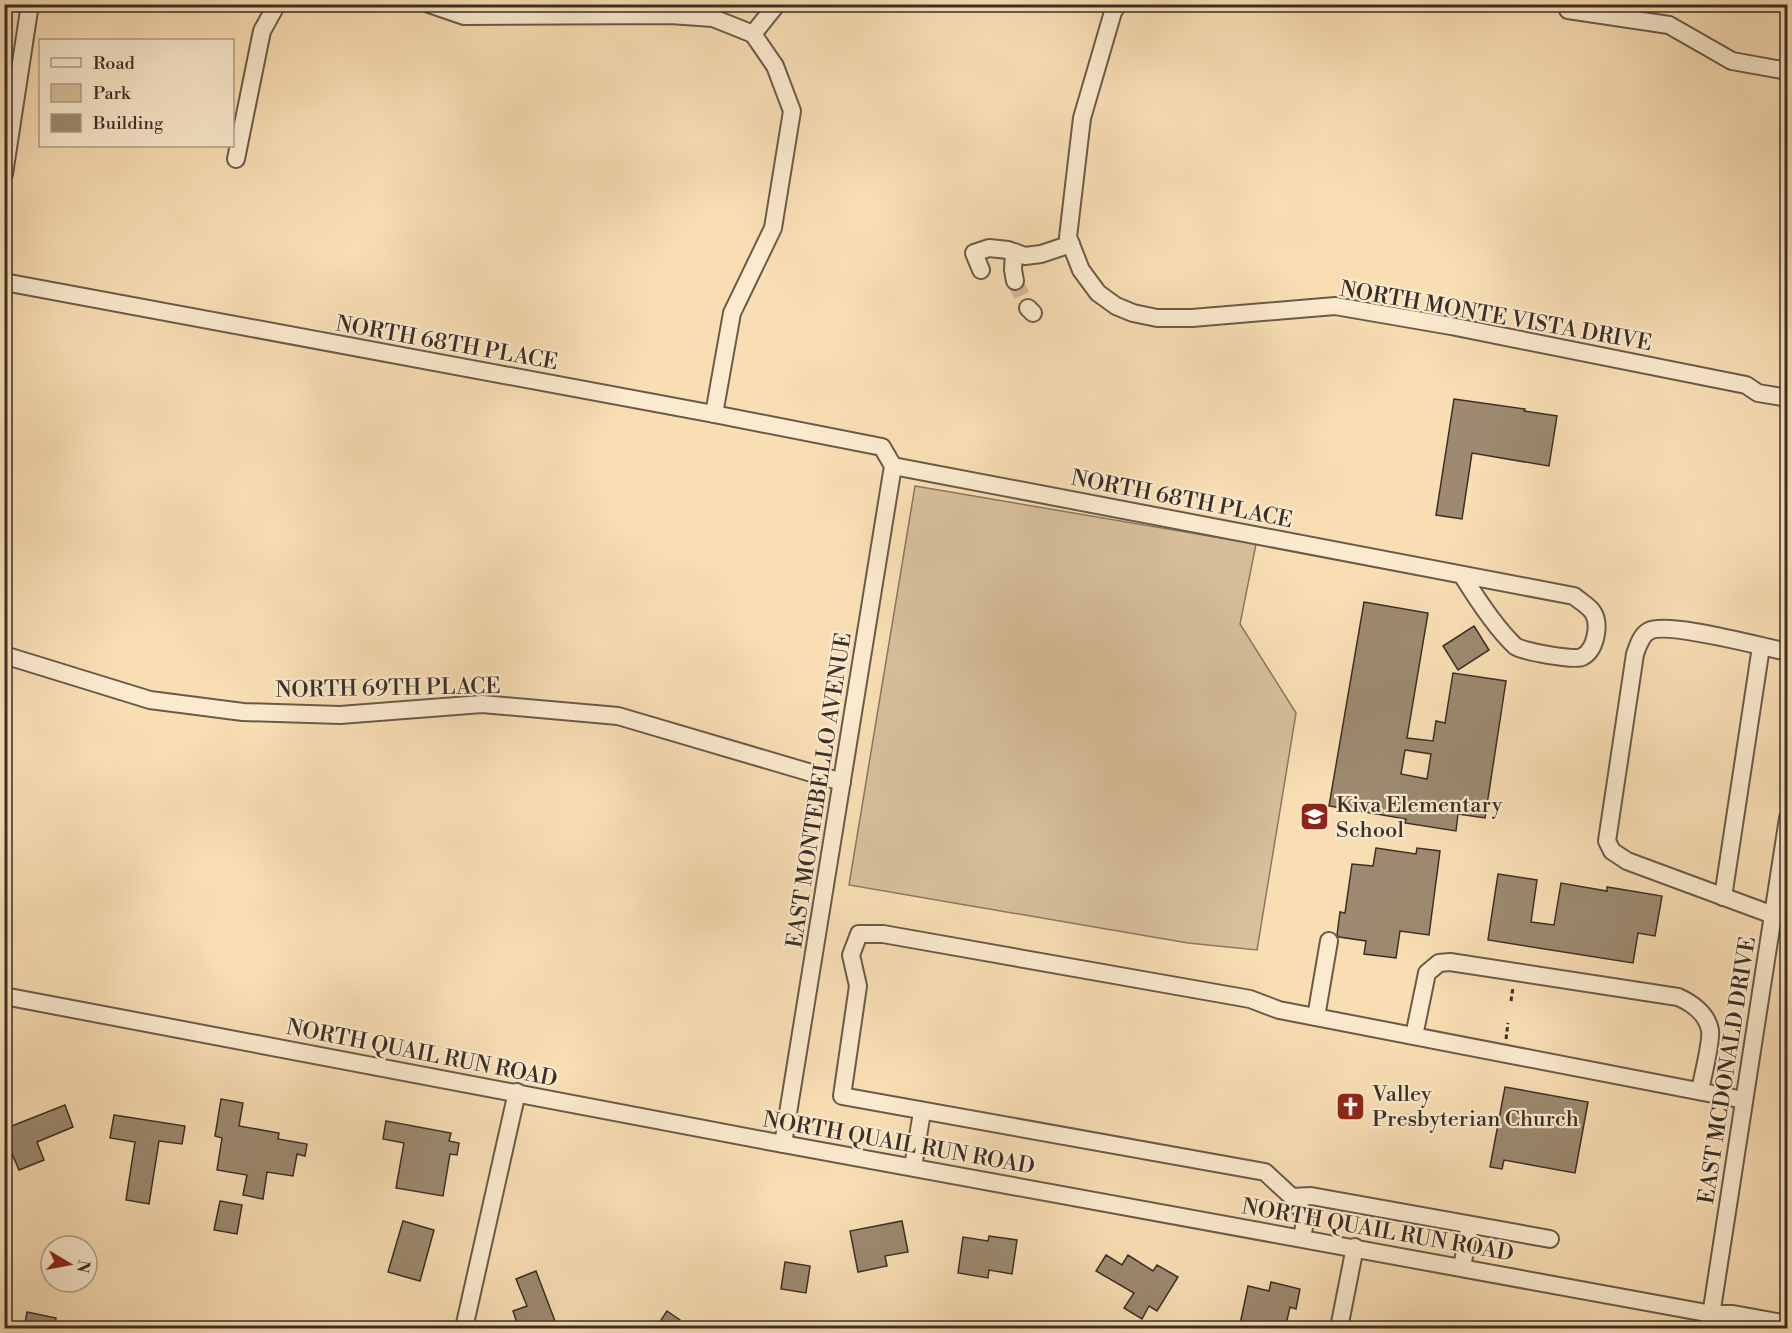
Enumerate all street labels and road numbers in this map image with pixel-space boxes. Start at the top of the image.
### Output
street label: NORTH MONTE VISTA DRIVE [1338,276,1654,357]
street label: NORTH 68TH PLACE [333,311,560,376]
street label: NORTH 68TH PLACE [1069,465,1295,534]
street label: EAST MONTEBELLO AVENUE [781,631,858,950]
street label: NORTH 69TH PLACE [275,673,501,704]
street label: EAST MCDONALD DRIVE [1693,935,1762,1206]
street label: NORTH QUAIL RUN ROAD [284,1014,560,1093]
street label: NORTH QUAIL RUN ROAD [761,1106,1037,1181]
street label: NORTH QUAIL RUN ROAD [1240,1193,1516,1268]

